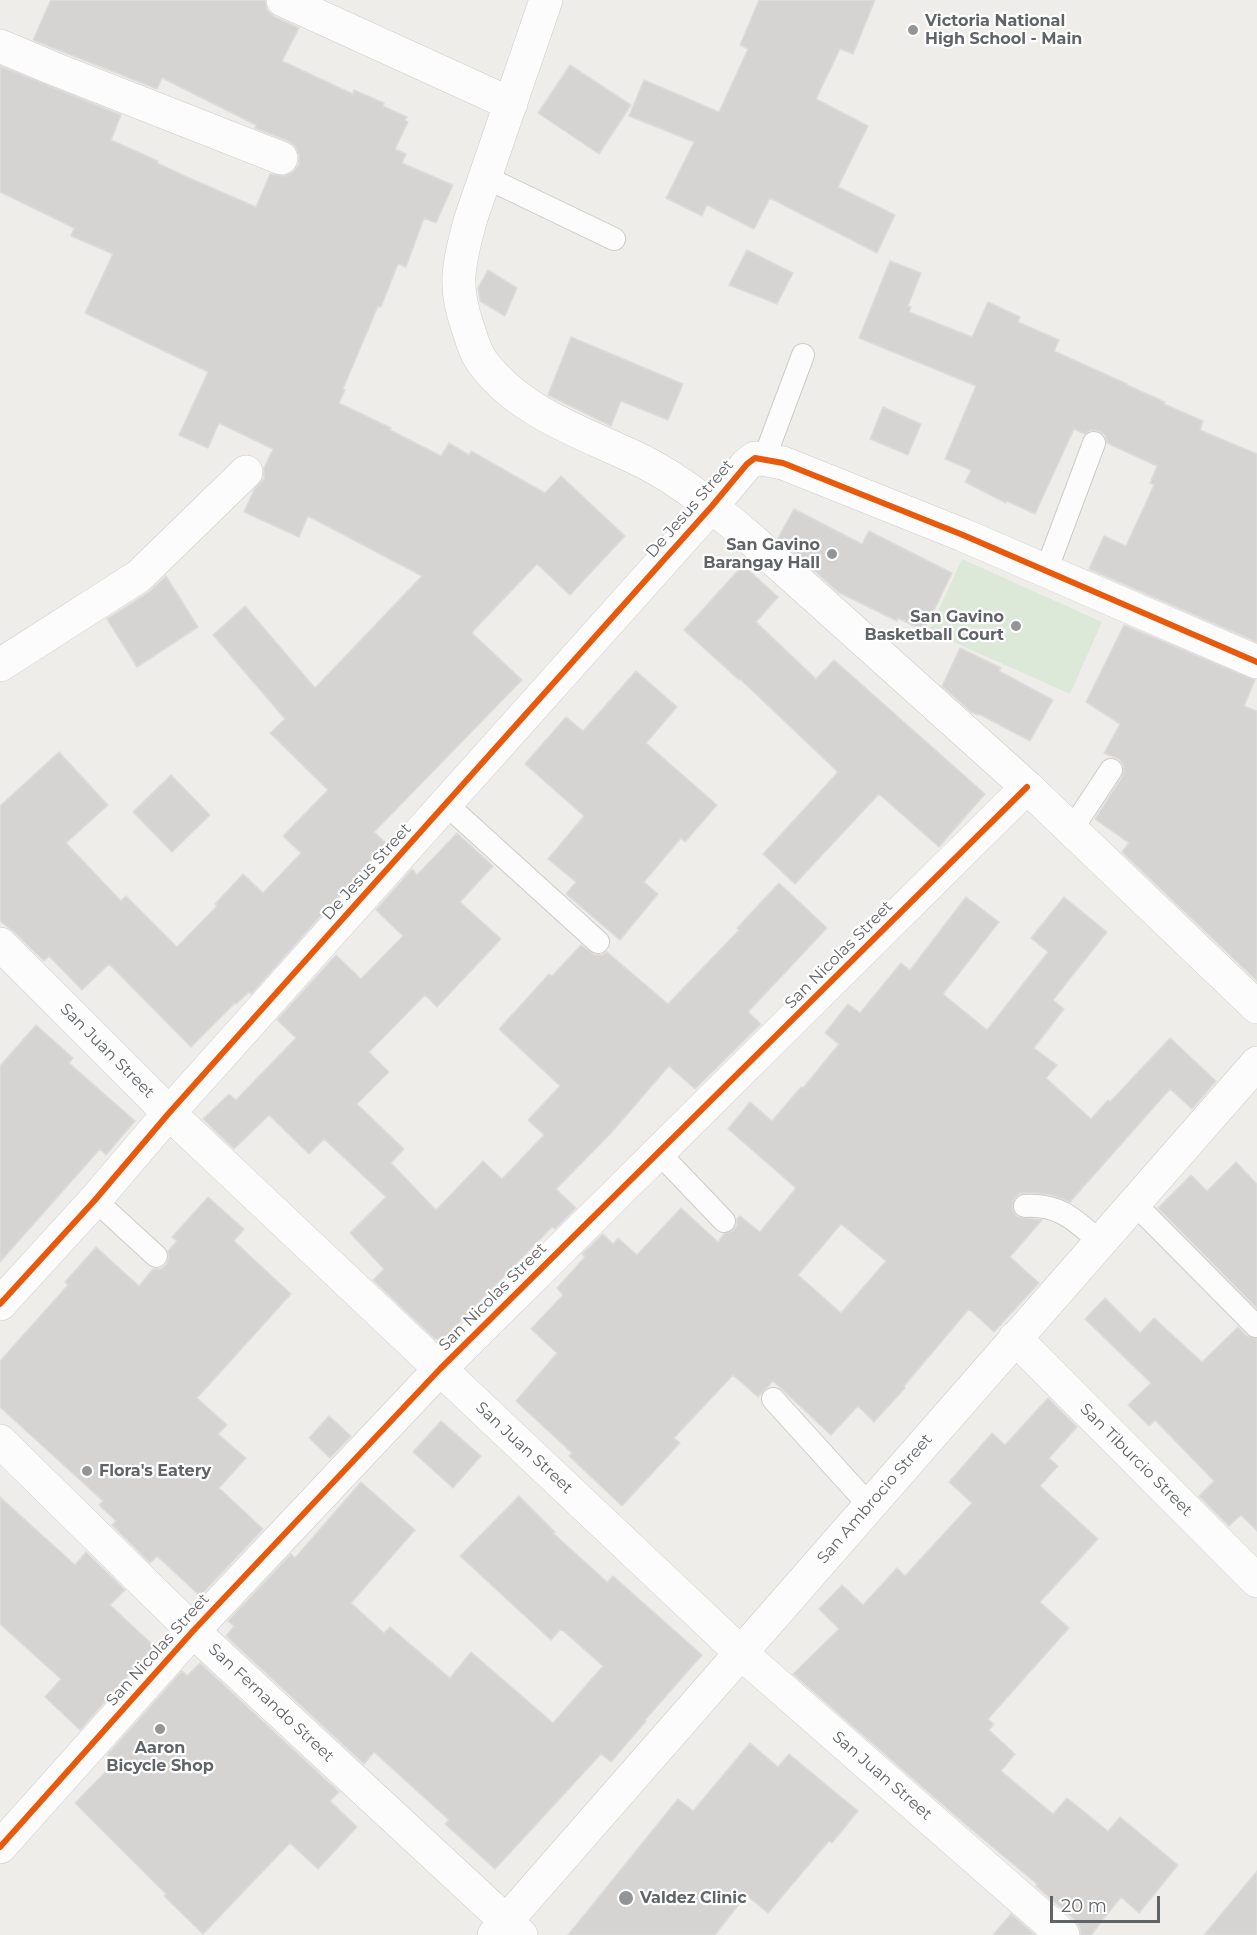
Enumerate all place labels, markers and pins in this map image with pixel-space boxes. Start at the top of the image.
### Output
place label: Victoria National High School - Main [925,11,1082,49]
marker: Victoria National High School - Main [906,23,920,37]
place label: San Gavino Barangay Hall [703,535,820,573]
marker: San Gavino Barangay Hall [825,547,839,561]
place label: San Gavino Basketball Court [864,607,1004,645]
marker: San Gavino Basketball Court [1009,619,1023,633]
place label: Flora's Eatery [99,1461,211,1481]
marker: Flora's Eatery [80,1464,94,1478]
marker: Aaron Bicycle Shop [153,1722,167,1736]
place label: Aaron Bicycle Shop [106,1738,214,1776]
place label: Valdez Clinic [640,1888,747,1908]
marker: Valdez Clinic [617,1889,635,1907]

